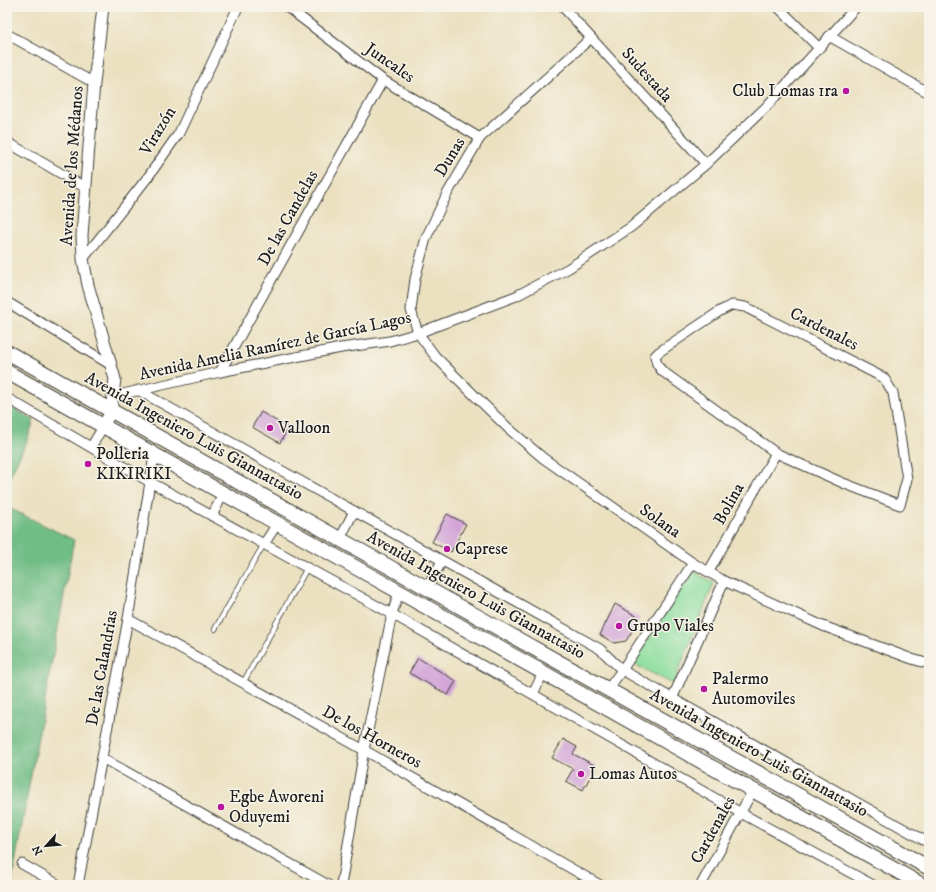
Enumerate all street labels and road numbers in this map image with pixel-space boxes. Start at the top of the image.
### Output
street label: Juncales [359,37,419,88]
street label: Sudestada [617,43,678,108]
street label: Avenida de los Médanos [55,85,89,247]
street label: Virazón [134,102,181,160]
street label: Dunas [430,133,471,181]
street label: De las Candelas [253,166,323,270]
street label: Cardenales [786,302,862,356]
street label: Avenida Amelia Ramírez de García Lagos [137,306,413,386]
street label: Avenida Ingeniero Luis Giannattasio [81,367,307,505]
street label: Bolina [709,479,750,529]
street label: Solana [635,499,686,544]
street label: Avenida Ingeniero Luis Giannattasio [363,526,589,664]
street label: De las Calandrias [81,608,123,727]
street label: Avenida Ingeniero Luis Giannattasio [646,684,872,822]
street label: De los Horneros [318,701,426,774]
street label: Cardenales [685,792,741,868]

